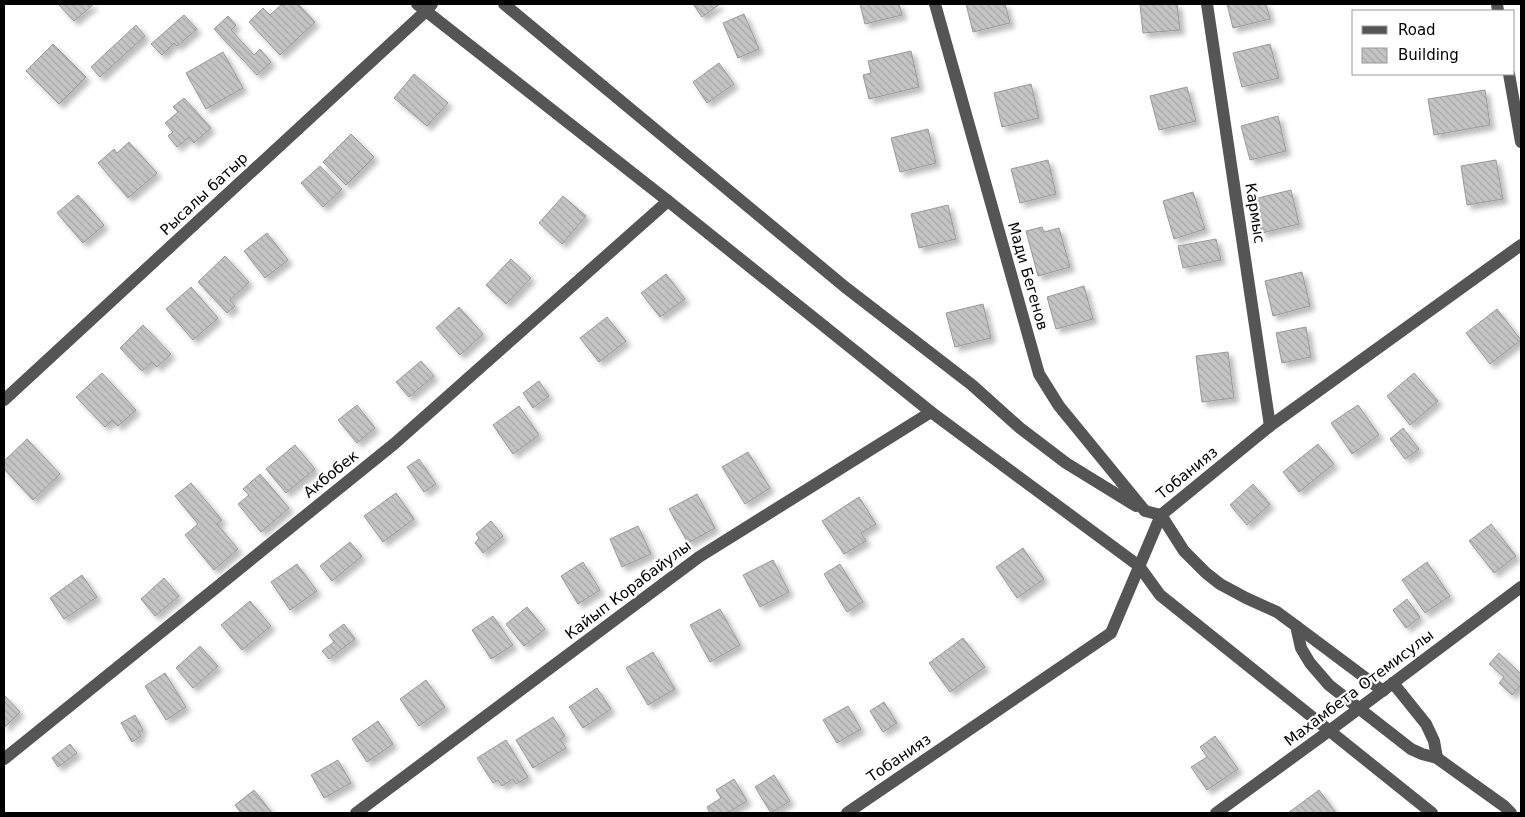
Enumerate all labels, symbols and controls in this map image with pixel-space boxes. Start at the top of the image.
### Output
legend [1352,10,1515,75]
text: Road [1398,21,1436,39]
text: Building [1398,46,1459,64]
street label: Рысалы батыр [157,149,251,239]
street label: Кармыс [1241,182,1269,244]
street label: Мади Бегенов [1004,220,1052,332]
street label: Тобанияз [1152,443,1221,504]
street label: Акбобек [300,446,362,502]
street label: Кайып Корабайулы [561,537,695,643]
street label: Махамбета Отемисулы [1281,626,1437,750]
street label: Тобанияз [863,730,934,787]

